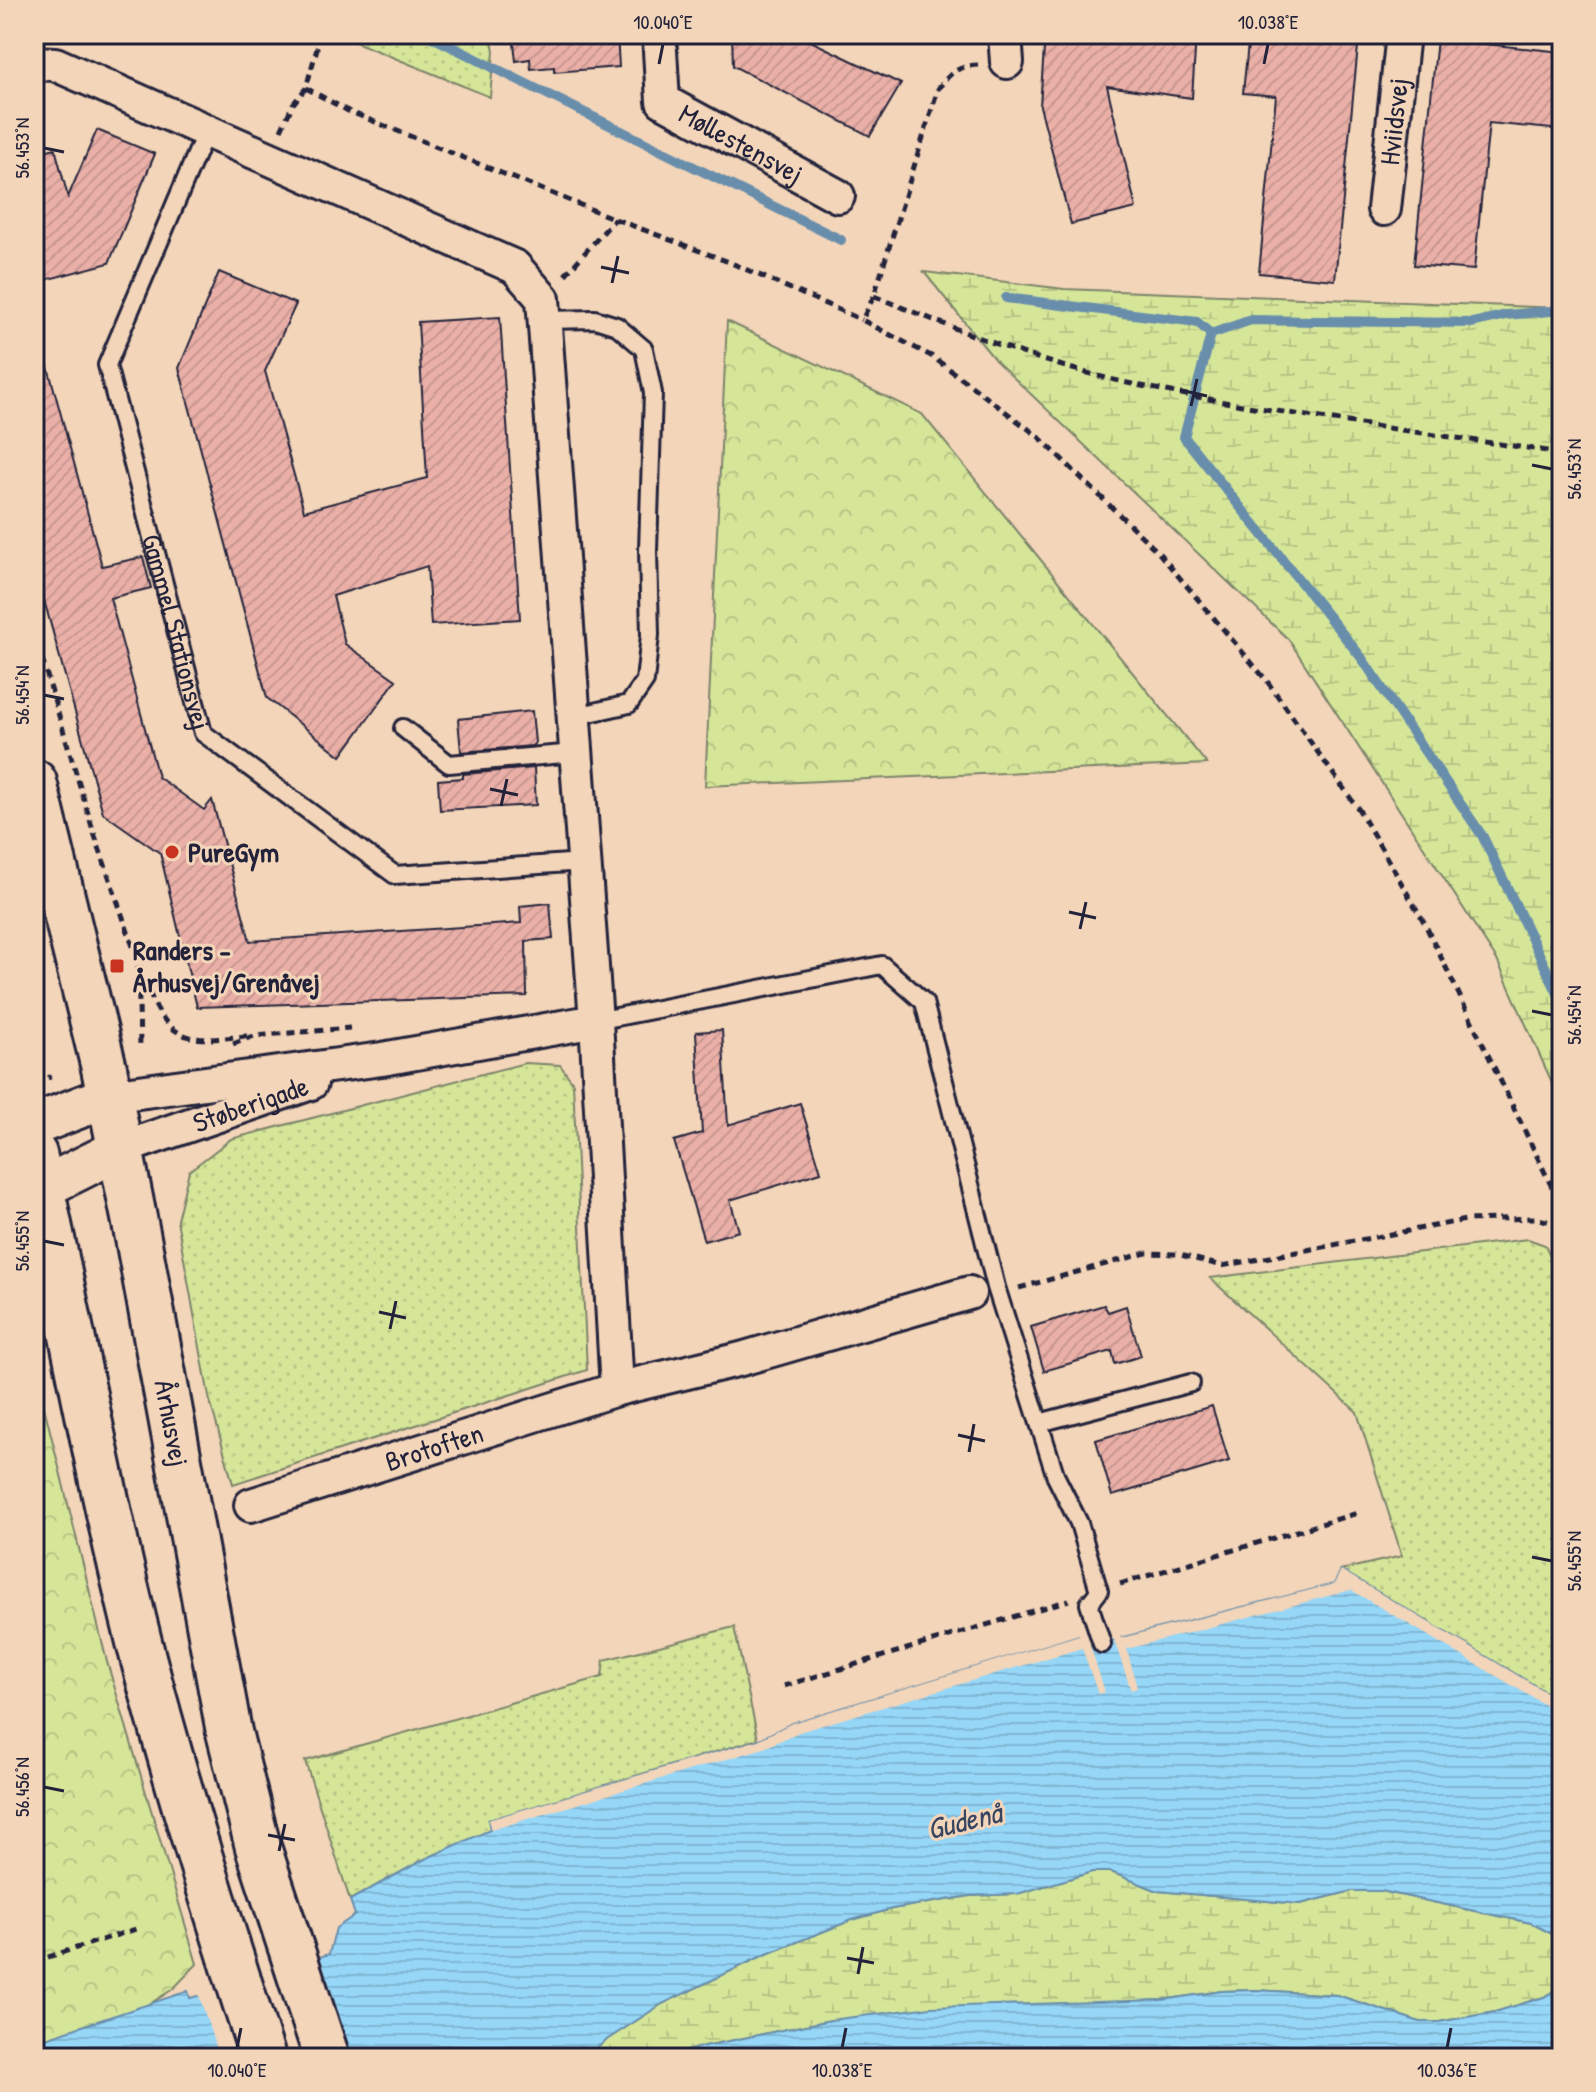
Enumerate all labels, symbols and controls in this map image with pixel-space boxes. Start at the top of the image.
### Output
text: 10.040°E [633,8,693,35]
text: 10.038°E [1238,8,1298,35]
street label: Hviidsvej [1370,76,1417,167]
street label: Møllestensvej [672,94,810,192]
text: 56.453°N [8,118,35,178]
text: 56.453°N [1560,439,1587,499]
street label: Gammel Stationsvej [133,530,220,734]
text: 56.454°N [8,665,35,725]
place label: PureGym [188,833,279,872]
marker: PureGym [163,843,181,861]
place label: Randers - Århusvej/Grenåvej [133,931,320,1001]
marker: Randers - Århusvej/Grenåvej [108,957,126,975]
text: 56.454°N [1560,985,1587,1045]
street label: Støberigade [188,1066,313,1141]
text: 56.455°N [8,1211,35,1271]
street label: Århusvej [146,1377,199,1469]
street label: Brotoften [380,1414,488,1480]
text: 56.455°N [1560,1531,1587,1591]
text: 56.456°N [8,1757,35,1817]
water label: Gudenå [923,1791,1009,1849]
text: 10.040°E [207,2056,267,2083]
text: 10.038°E [812,2056,872,2083]
text: 10.036°E [1417,2056,1477,2083]

